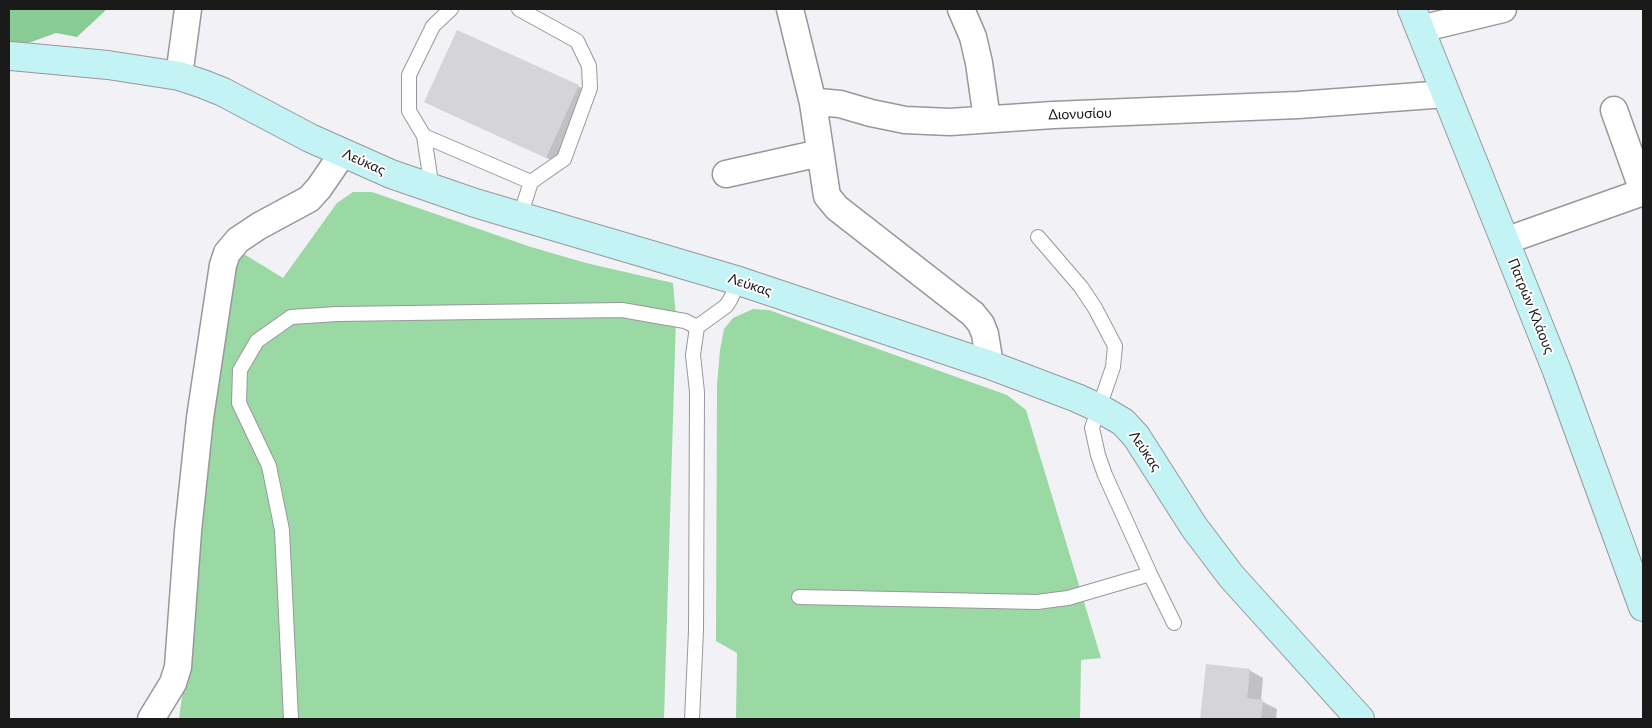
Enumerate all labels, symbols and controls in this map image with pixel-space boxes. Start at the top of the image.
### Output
street label: Διονυσίου [1048,104,1112,124]
street label: Λεύκας [340,145,388,179]
street label: Πατρών Κλάους [1504,256,1558,356]
street label: Λεύκας [726,270,774,300]
street label: Λεύκας [1125,428,1165,474]

